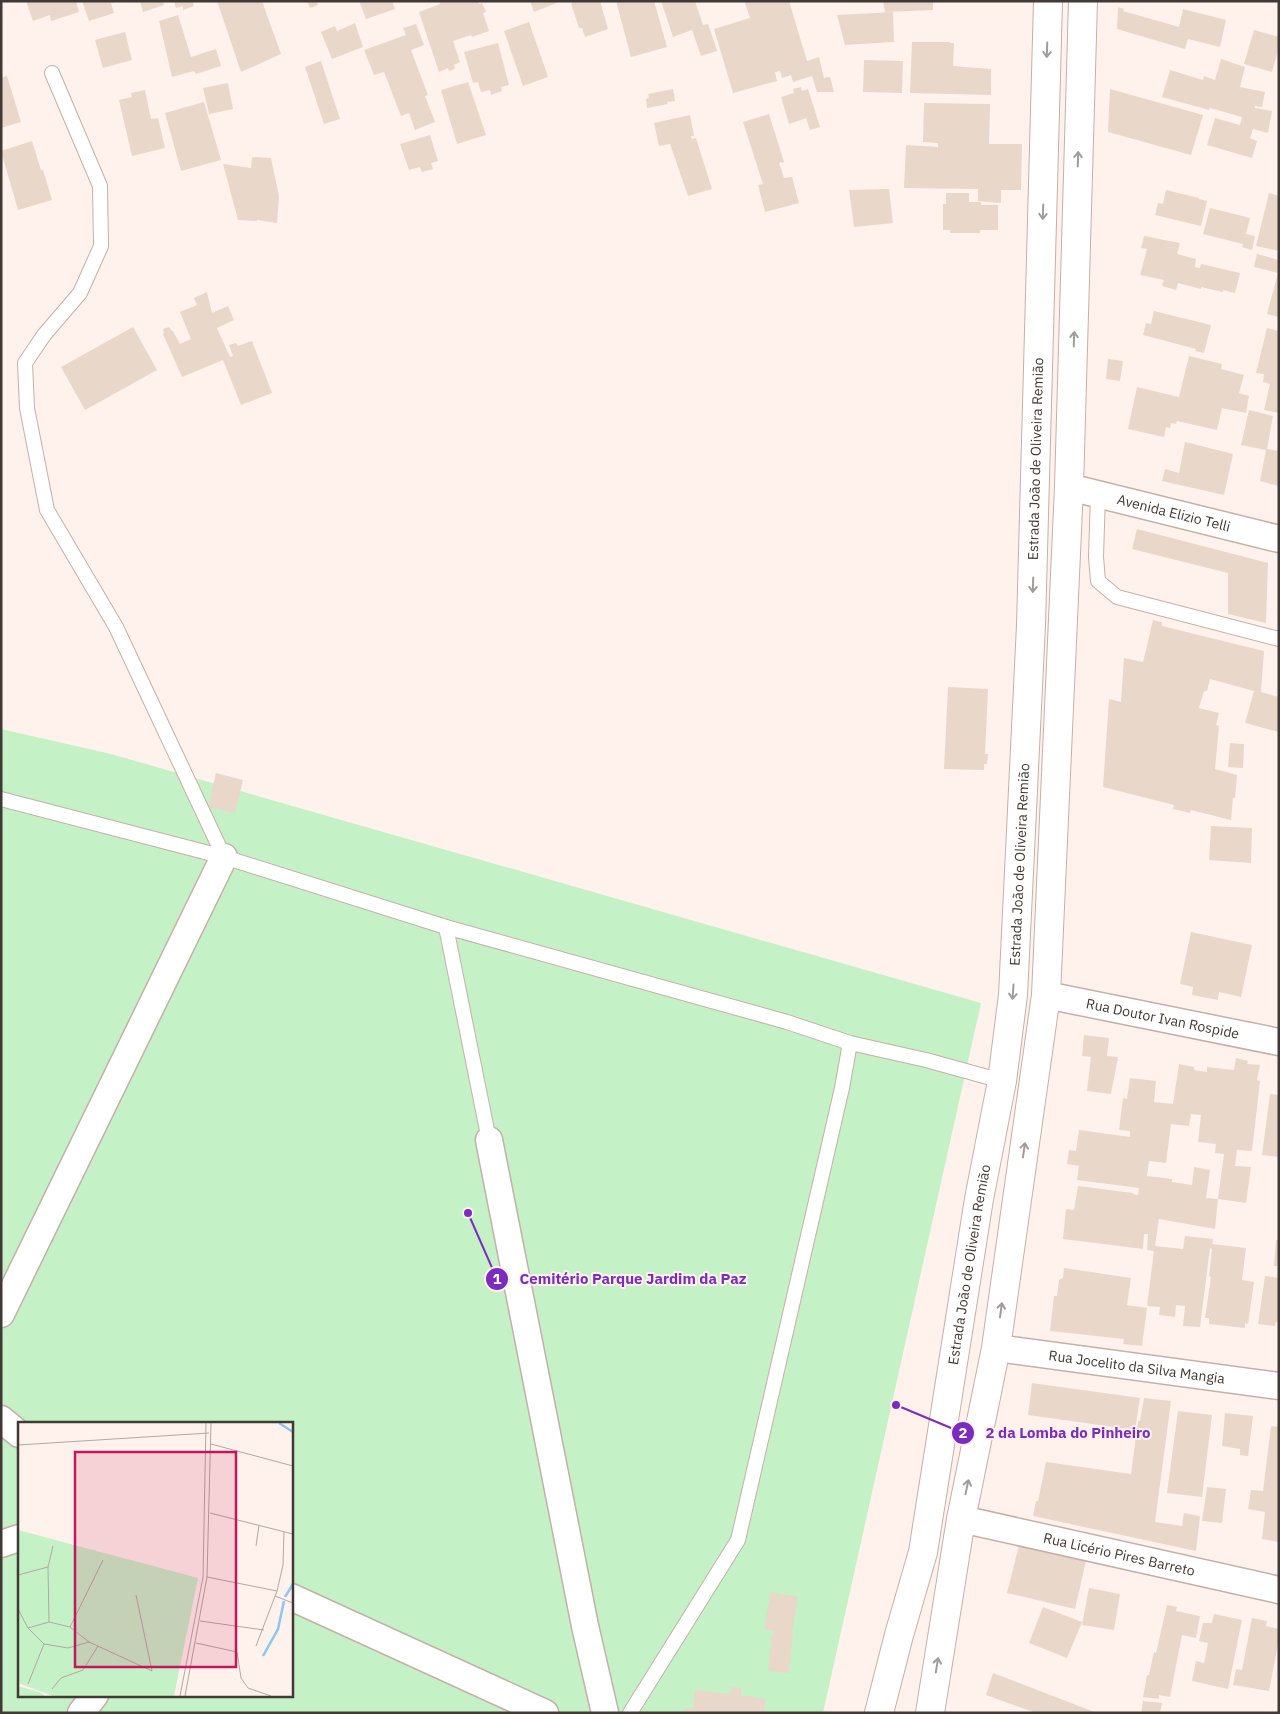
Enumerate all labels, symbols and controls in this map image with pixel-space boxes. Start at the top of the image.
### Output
one-way arrow [1042,42,1052,58]
one-way arrow [1074,152,1083,168]
one-way arrow [1038,204,1047,220]
one-way arrow [1069,332,1078,348]
street label: Estrada João de Oliveira Remião [1024,357,1047,560]
street label: Avenida Elizio Telli [1115,490,1232,536]
one-way arrow [1028,577,1037,593]
street label: Estrada João de Oliveira Remião [1005,763,1033,966]
one-way arrow [1009,984,1018,1000]
street label: Rua Doutor Ivan Rospide [1084,994,1241,1043]
one-way arrow [1019,1142,1029,1158]
street label: Estrada João de Oliveira Remião [944,1163,995,1366]
callout: Cemitério Parque Jardim da Paz [484,1264,756,1294]
text: 1 [492,1269,502,1288]
text: Cemitério Parque Jardim da Paz [520,1269,747,1288]
one-way arrow [997,1303,1007,1319]
street label: Rua Jocelito da Silva Mangia [1047,1346,1226,1388]
callout: 2 da Lomba do Pinheiro [951,1418,1160,1448]
inset map [18,1422,292,1696]
text: 2 [958,1423,968,1442]
text: 2 da Lomba do Pinheiro [986,1423,1150,1442]
one-way arrow [963,1480,973,1496]
street label: Rua Licério Pires Barreto [1042,1529,1197,1580]
one-way arrow [933,1657,943,1673]

